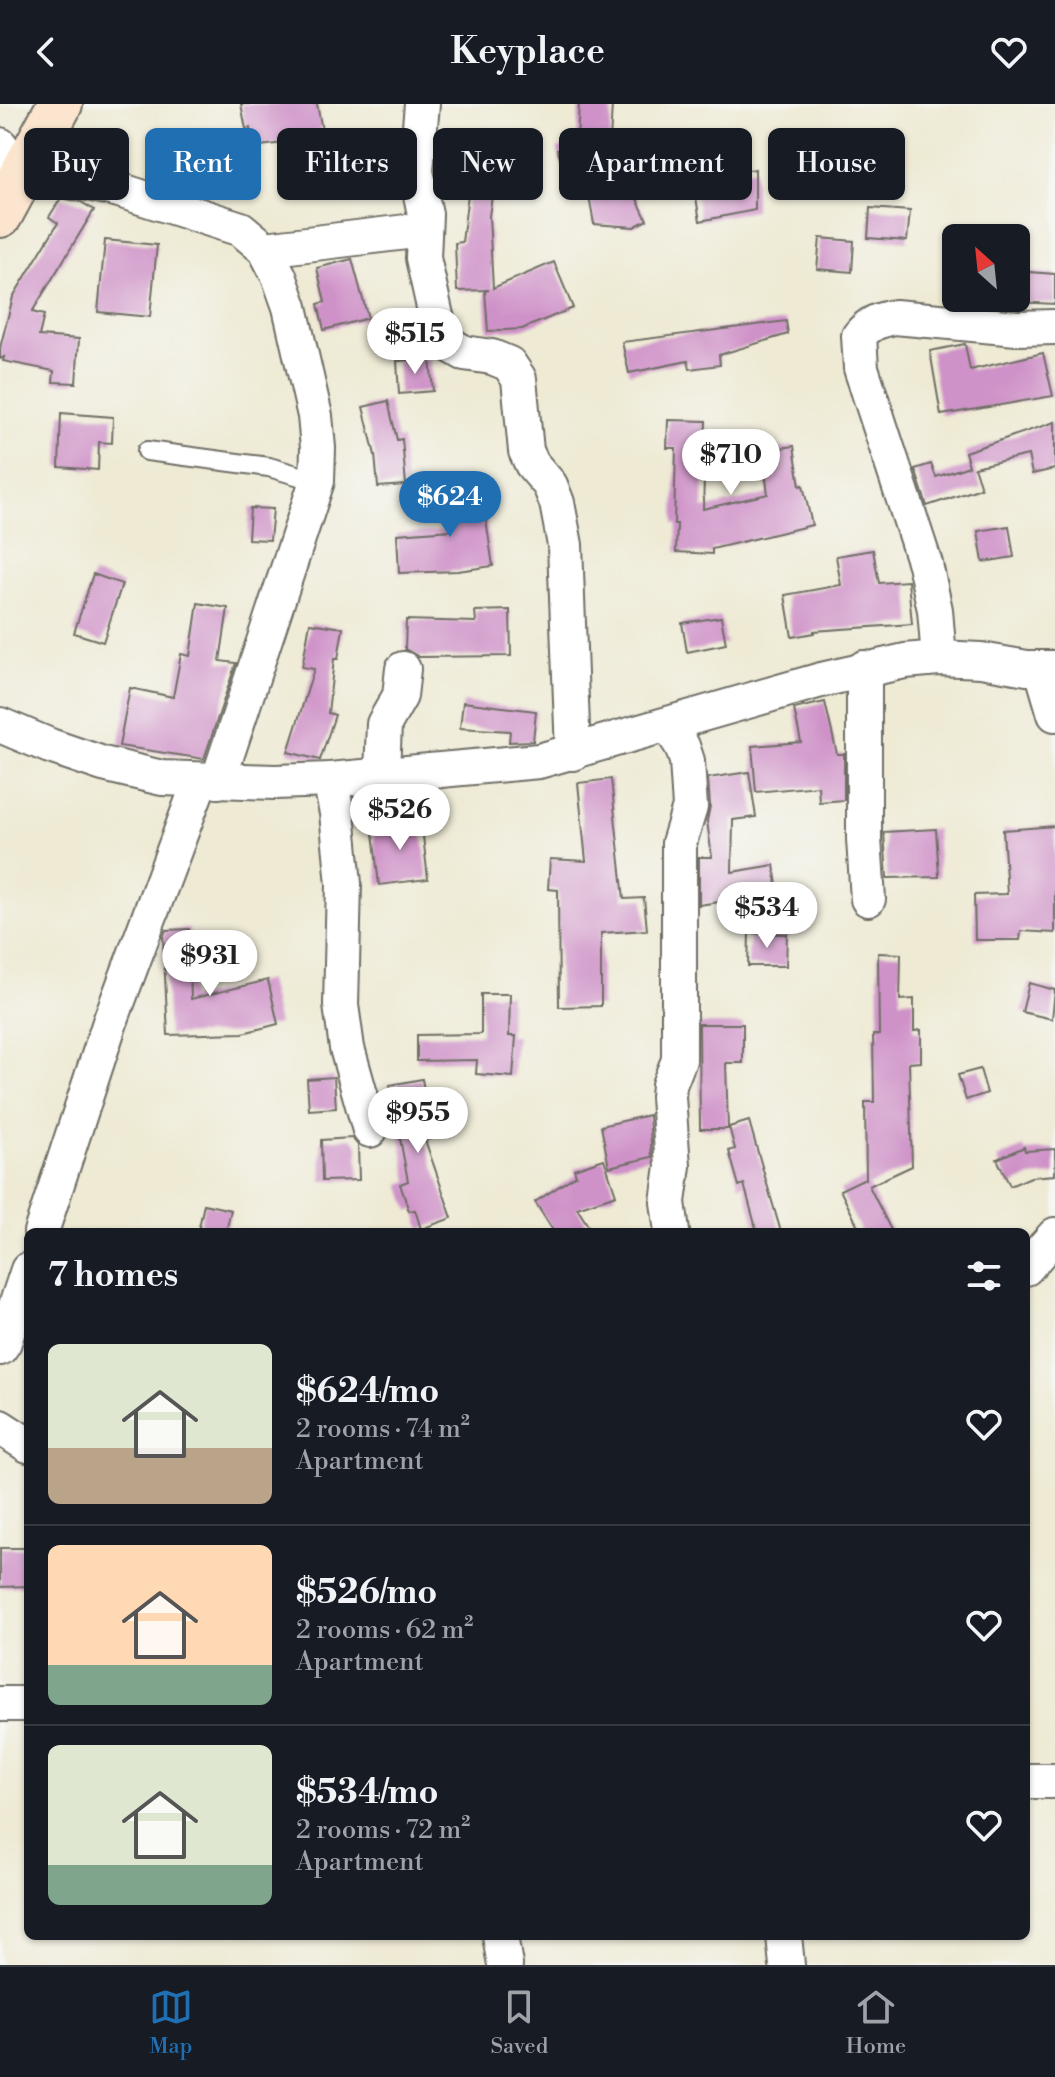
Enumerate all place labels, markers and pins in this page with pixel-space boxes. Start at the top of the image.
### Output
pin: $515 [368,308,462,376]
pin: $710 [684,429,778,497]
pin: $624 [403,471,497,539]
pin: $526 [353,784,447,852]
pin: $534 [720,882,814,950]
pin: $931 [163,930,257,998]
pin: $955 [371,1087,465,1155]

